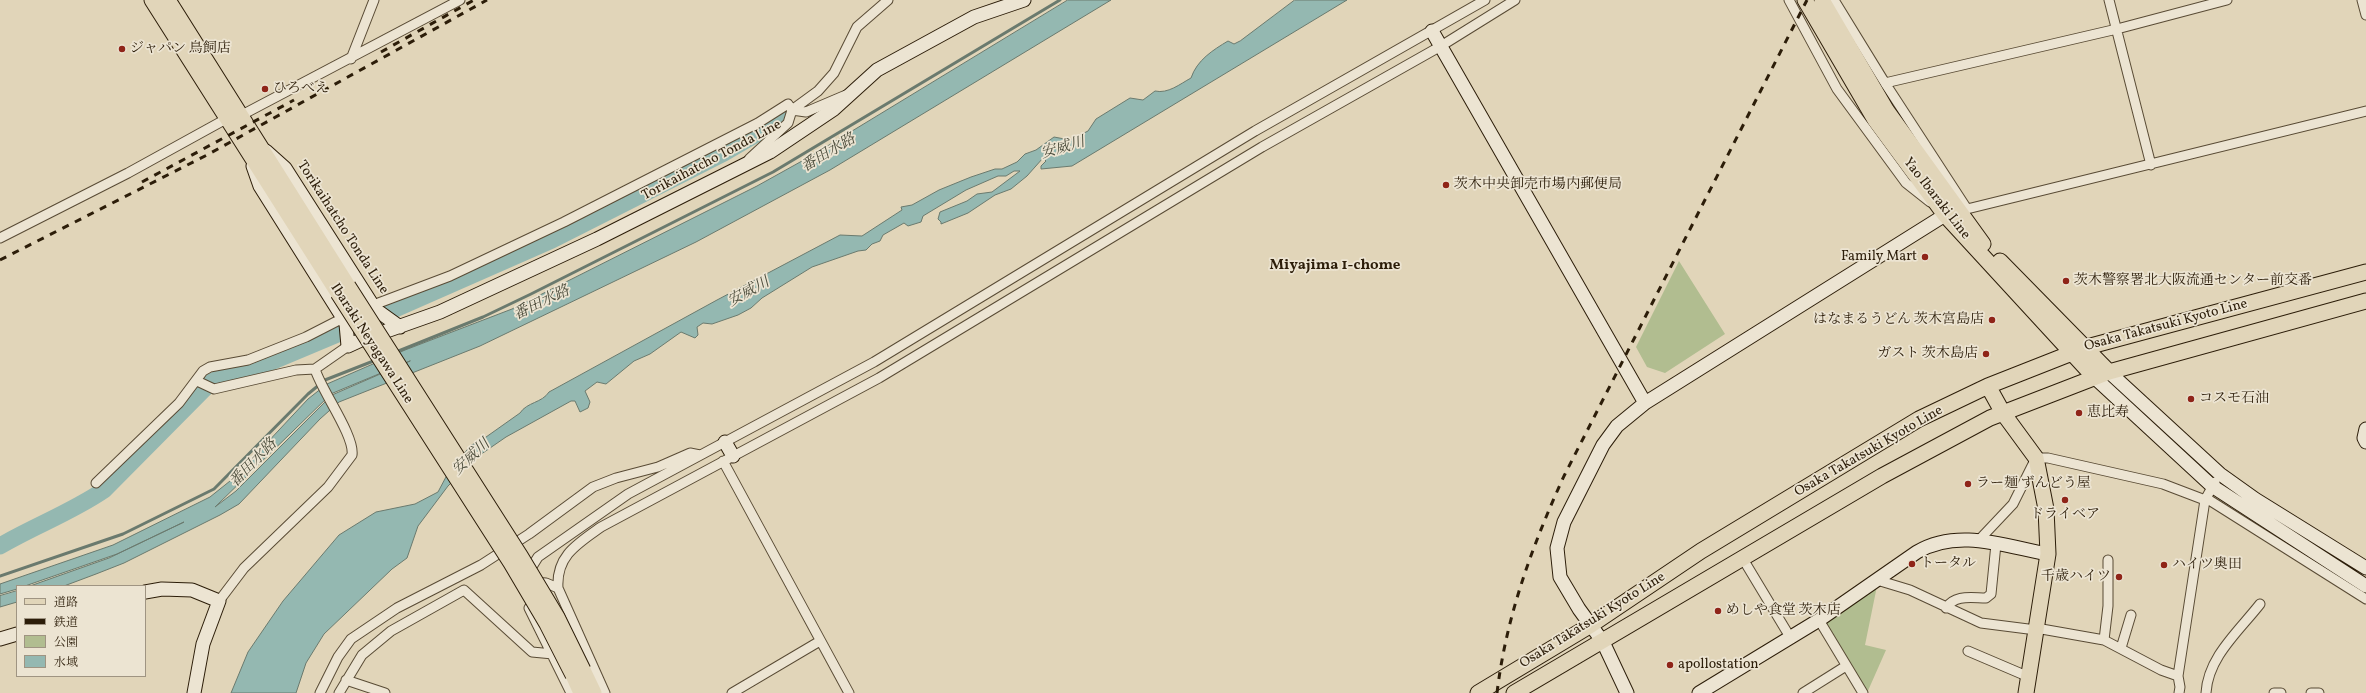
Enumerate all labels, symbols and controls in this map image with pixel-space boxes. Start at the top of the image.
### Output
place label: ジャパン 鳥飼店 [130,41,231,57]
marker: ジャパン 鳥飼店 [117,44,127,54]
place label: ひろべえ [273,81,329,97]
marker: ひろべえ [260,84,270,94]
street label: Torikaihatcho Tonda Line [639,117,785,205]
water label: 番田水路 [799,131,859,177]
water label: 安威川 [1039,134,1087,164]
street label: Yao Ibaraki Line [1899,155,1973,243]
street label: Torikaihatcho Tonda Line [293,158,391,298]
place label: 茨木中央卸売市場内郵便局 [1454,177,1622,193]
marker: 茨木中央卸売市場内郵便局 [1441,180,1451,190]
place label: Family Mart [1841,249,1917,265]
marker: Family Mart [1920,252,1930,262]
district label: Miyajima 1-chome [1270,257,1400,275]
place label: 茨木警察署北大阪流通センター前交番 [2074,273,2312,289]
water label: 安威川 [725,274,773,312]
marker: 茨木警察署北大阪流通センター前交番 [2061,276,2071,286]
street label: Ibaraki Neyagawa Line [326,281,416,407]
water label: 番田水路 [511,283,573,325]
street label: Osaka Takatsuki Kyoto Line [2083,296,2249,356]
place label: はなまるうどん 茨木宮島店 [1813,312,1984,328]
marker: はなまるうどん 茨木宮島店 [1987,315,1997,325]
place label: ガスト 茨木島店 [1877,346,1978,362]
marker: ガスト 茨木島店 [1981,349,1991,359]
place label: コスモ石油 [2199,391,2269,407]
marker: コスモ石油 [2186,394,2196,404]
street label: Osaka Takatsuki Kyoto Line [1792,403,1946,501]
place label: 恵比寿 [2087,405,2129,421]
marker: 恵比寿 [2074,408,2084,418]
water label: 番田水路 [227,436,281,492]
water label: 安威川 [449,436,495,480]
place label: ラー麺 ずんどう屋 [1976,476,2091,492]
marker: ラー麺 ずんどう屋 [1963,479,1973,489]
marker: ドライベア [2060,495,2070,505]
place label: ドライベア [2030,507,2100,523]
place label: トータル [1920,556,1976,572]
place label: ハイツ奥田 [2172,557,2242,573]
marker: トータル [1907,559,1917,569]
marker: ハイツ奥田 [2159,560,2169,570]
street label: Osaka Takatsuki Kyoto Line [1517,569,1669,673]
place label: 千歳ハイツ [2041,569,2111,585]
marker: 千歳ハイツ [2114,572,2124,582]
legend [16,585,146,677]
text: 道路 [54,595,78,611]
place label: めしや食堂 茨木店 [1726,603,1841,619]
marker: めしや食堂 茨木店 [1713,606,1723,616]
text: 鉄道 [54,615,78,631]
text: 公園 [54,635,78,651]
text: 水域 [54,655,78,671]
place label: apollostation [1678,657,1759,673]
marker: apollostation [1665,660,1675,670]

